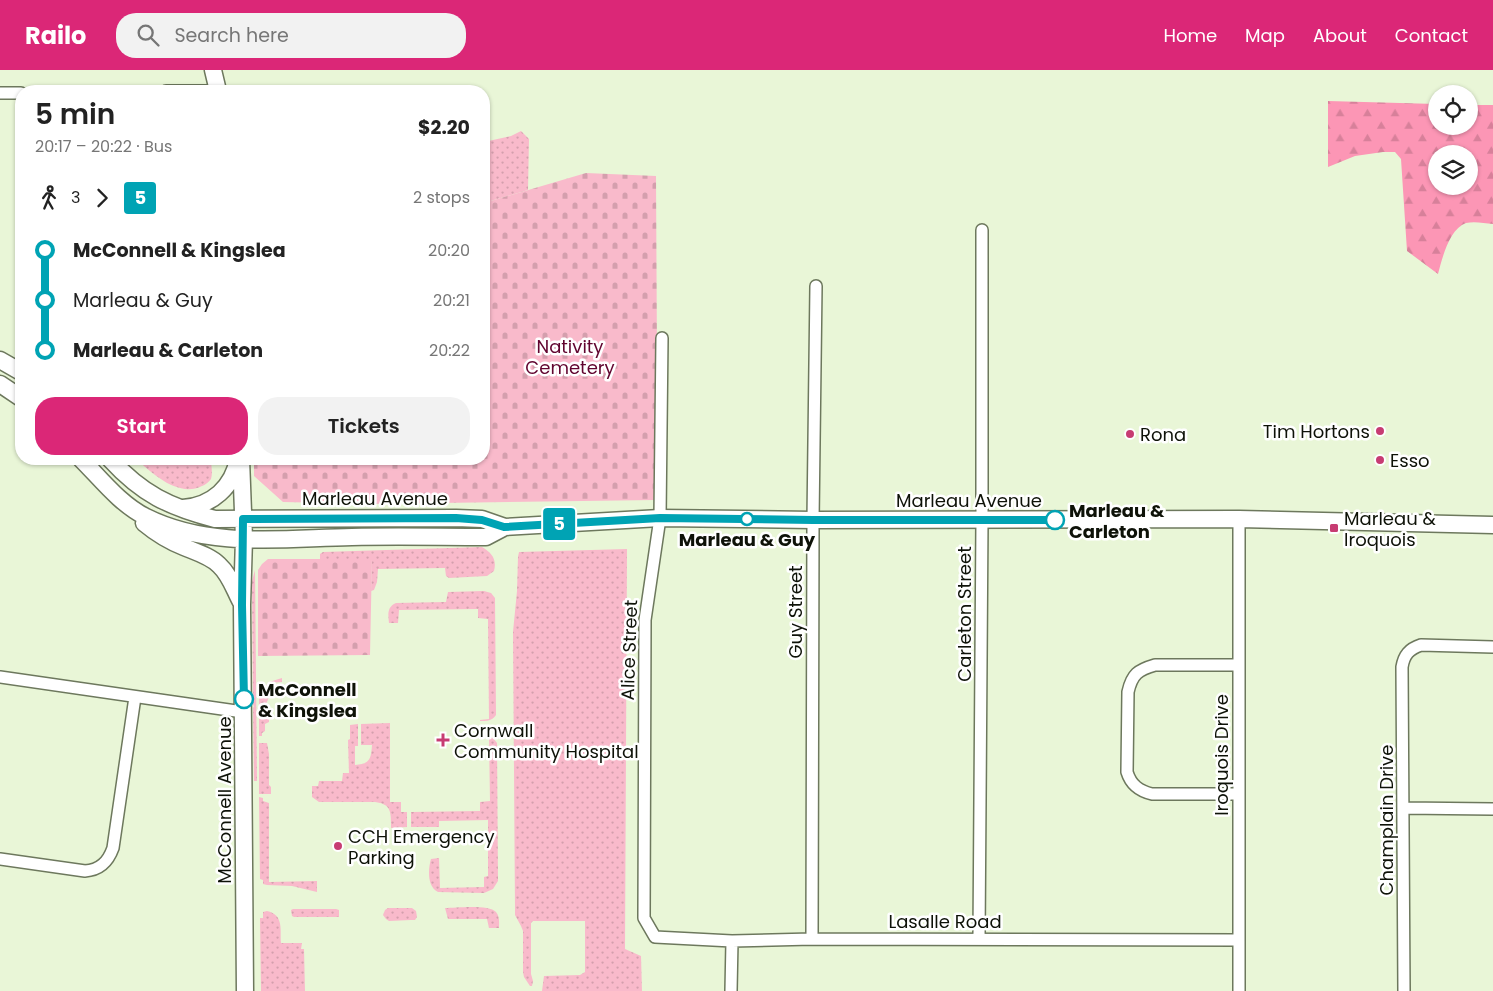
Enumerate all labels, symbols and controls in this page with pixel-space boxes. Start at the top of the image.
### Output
search box [116,13,466,58]
text: Railo [25,19,86,52]
icon: search [134,21,162,49]
text: Search here [174,22,289,49]
text: Home [1163,23,1217,48]
text: Map [1245,23,1285,48]
text: About [1313,23,1367,48]
text: Contact [1395,23,1468,48]
map controls [1428,85,1478,195]
button: locate [1428,85,1478,135]
text: 5 min [35,95,115,134]
text: $2.20 [418,114,470,141]
text: 20:17 – 20:22 · Bus [35,135,172,158]
button: layers [1428,145,1478,195]
icon: walk [35,184,63,212]
icon: forward [88,184,116,212]
text: 5 [134,185,146,210]
text: 3 [71,186,80,209]
text: 2 stops [413,186,470,209]
text: McConnell & Kingslea [73,237,286,264]
text: 20:20 [428,239,470,262]
text: Marleau & Guy [73,287,213,314]
text: 20:21 [433,289,470,312]
park label: Nativity Cemetery [525,334,615,380]
text: Marleau & Carleton [73,337,263,364]
text: 20:22 [429,339,470,362]
button: Start [35,397,248,455]
button: Tickets [258,397,470,455]
place label: Tim Hortons [1263,419,1370,444]
place label: Rona [1140,422,1186,447]
marker: Tim Hortons [1374,425,1386,437]
marker: Rona [1124,428,1136,440]
place label: Esso [1390,448,1430,473]
marker: Esso [1374,454,1386,466]
street label: Marleau Avenue [302,486,448,511]
street label: Marleau Avenue [896,488,1042,513]
place label: Marleau & Carleton [1069,498,1165,544]
place label: Marleau & Iroquois [1344,506,1436,552]
line badge: 5 [543,508,575,540]
marker: Marleau & Carleton [1045,510,1065,530]
text: 5 [553,511,565,536]
marker: Marleau & Guy [740,512,754,526]
marker: Marleau & Iroquois [1328,522,1340,534]
place label: Marleau & Guy [679,527,816,552]
street label: Carleton Street [952,546,977,682]
street label: Guy Street [783,565,808,659]
street label: Alice Street [615,599,643,701]
place label: McConnell & Kingslea [258,677,357,723]
marker: McConnell & Kingslea [234,689,254,709]
street label: Iroquois Drive [1209,694,1234,816]
street label: McConnell Avenue [212,716,237,884]
place label: Cornwall Community Hospital [454,718,639,764]
marker: Cornwall Community Hospital [436,733,450,747]
street label: Champlain Drive [1374,745,1399,895]
place label: CCH Emergency Parking [348,824,495,870]
marker: CCH Emergency Parking [332,840,344,852]
street label: Lasalle Road [888,909,1002,934]

